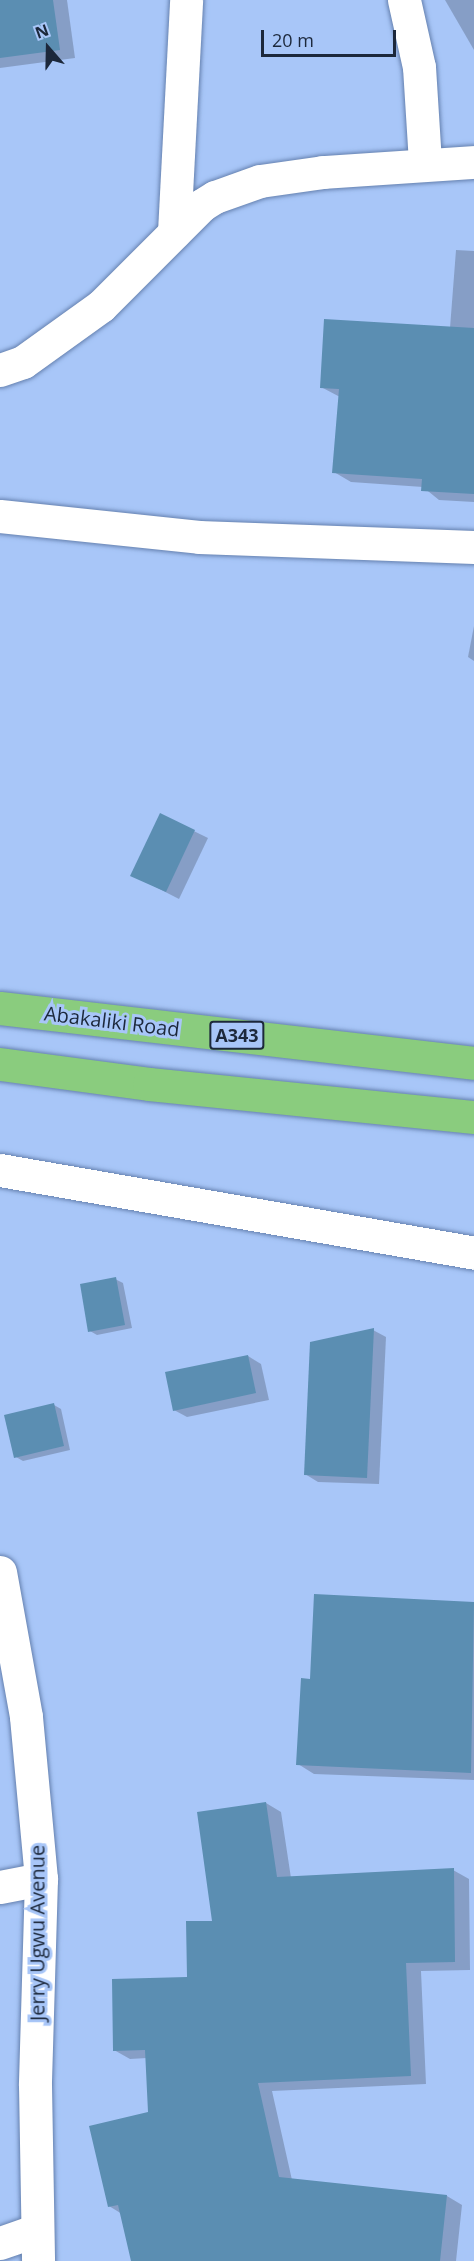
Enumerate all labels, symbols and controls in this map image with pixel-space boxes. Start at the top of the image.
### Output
north arrow [18,18,78,78]
scale bar [264,18,399,56]
text: N [32,19,52,44]
text: 20 m [272,28,314,52]
street label: Abakaliki Road [43,1001,181,1041]
road number: A343 [208,1020,266,1050]
street label: Jerry Ugwu Avenue [25,1845,49,2021]

